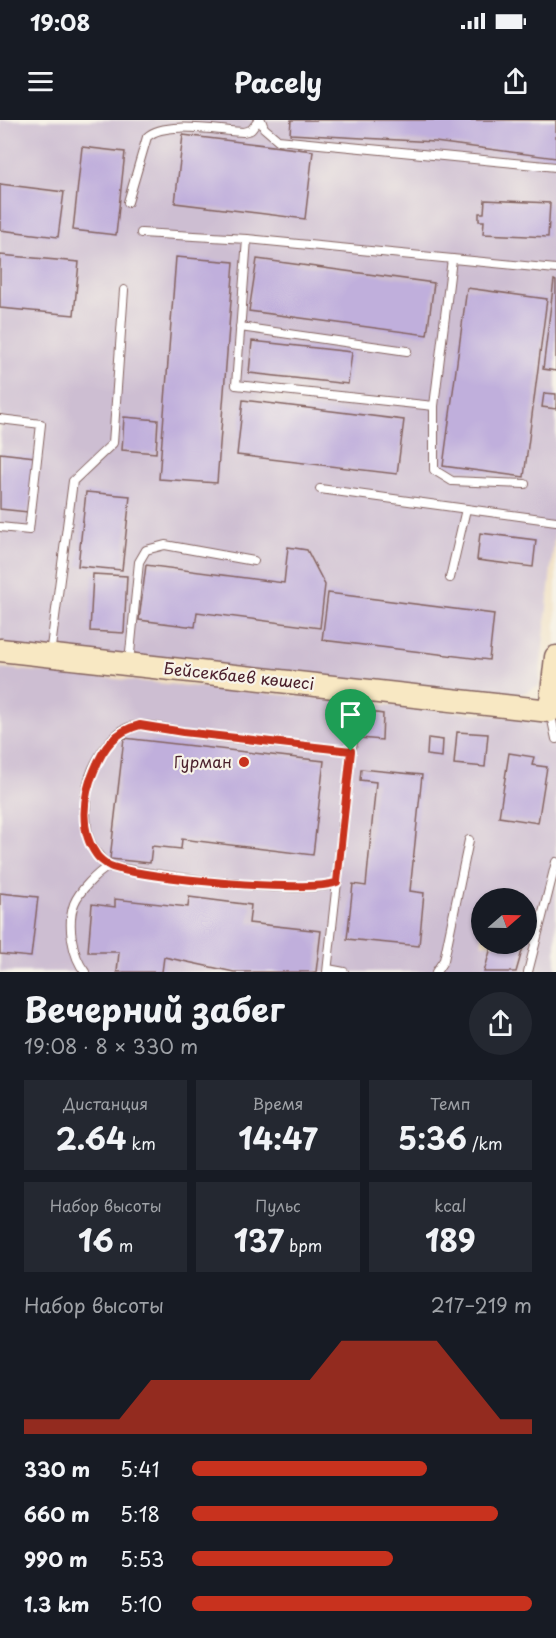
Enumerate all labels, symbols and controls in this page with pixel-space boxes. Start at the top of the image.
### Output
text: 19:08 [30,5,90,38]
text: Pacely [234,61,322,102]
icon: menu [24,65,57,98]
icon: share [499,65,532,98]
street label: Бейсекбаев көшесі [163,655,315,695]
pin [325,689,376,751]
icon: arrive [334,698,367,731]
place label: Гурман [174,749,232,773]
marker: Гурман [237,755,251,769]
north arrow [471,888,537,954]
map controls [471,888,537,954]
text: Вечерний забег [24,983,284,1033]
button: share [469,992,532,1055]
text: 19:08 · 8 × 330 m [24,1031,198,1061]
text: Дистанция [63,1091,148,1115]
text: Время [252,1091,304,1115]
text: Темп [430,1091,471,1115]
text: 2.64 [56,1115,126,1160]
text: 14:47 [238,1115,318,1160]
text: 5:36 [398,1115,467,1160]
text: km [126,1131,156,1155]
text: /km [467,1131,503,1155]
text: Набор высоты [50,1193,162,1217]
text: Пульс [255,1193,301,1217]
text: kcal [434,1193,466,1217]
text: 16 [78,1217,114,1262]
text: 137 [234,1217,284,1262]
text: 189 [425,1217,476,1262]
text: m [114,1233,133,1257]
text: bpm [284,1233,322,1257]
text: Набор высоты [24,1290,164,1320]
text: 217–219 m [431,1290,532,1320]
text: 330 m [24,1454,90,1484]
text: 5:41 [120,1454,160,1484]
text: 660 m [24,1499,90,1529]
text: 5:18 [120,1499,160,1529]
text: 990 m [24,1544,88,1574]
text: 5:53 [120,1544,164,1574]
text: 1.3 km [24,1589,90,1619]
text: 5:10 [120,1589,162,1619]

